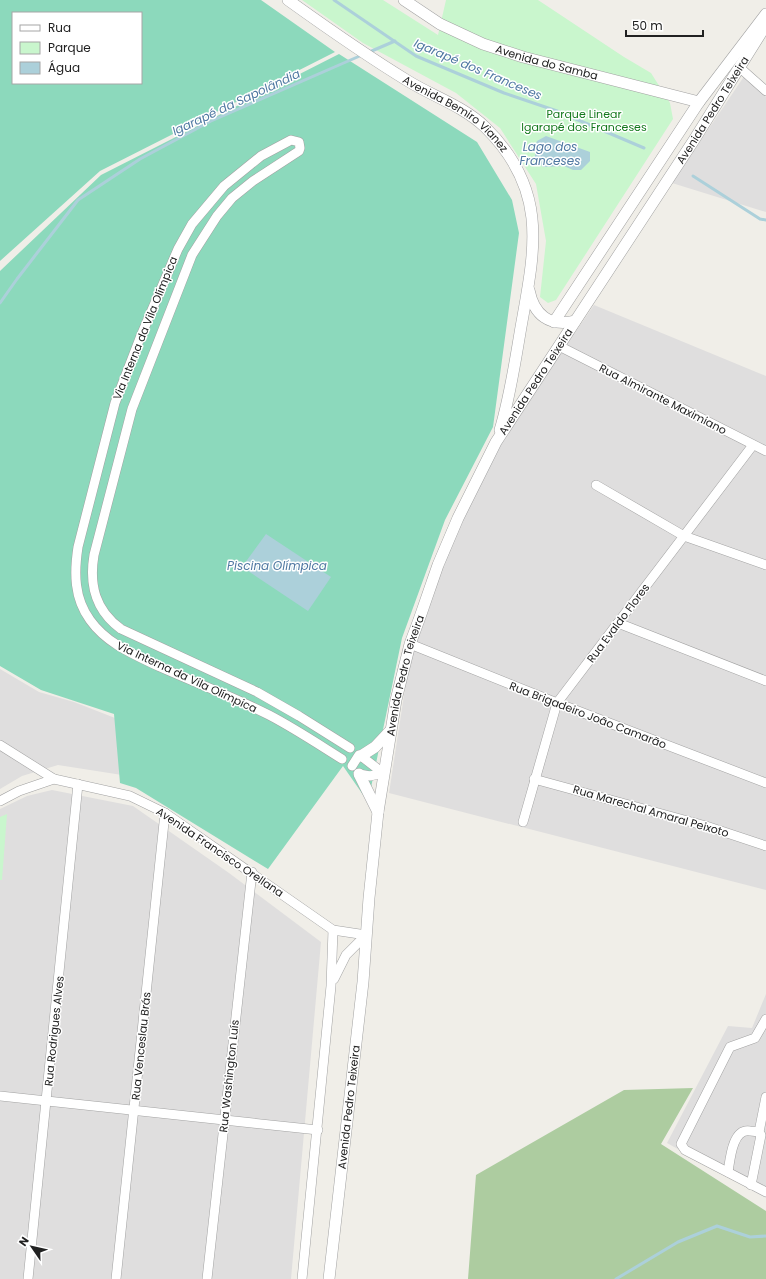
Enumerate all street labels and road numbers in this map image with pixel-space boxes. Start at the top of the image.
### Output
street label: Avenida do Samba [493,41,600,84]
street label: Avenida Pedro Teixeira [672,53,753,167]
street label: Avenida Bemiro Vianez [400,72,512,155]
street label: Via Interna da Vila Olímpica [109,254,181,402]
street label: Avenida Pedro Teixeira [495,325,577,438]
street label: Rua Almirante Maximiano [597,360,729,438]
street label: Rua Evaldo Flores [583,580,653,666]
street label: Avenida Pedro Teixeira [382,613,428,737]
street label: Via Interna da Vila Olímpica [114,637,260,717]
street label: Rua Brigadeiro João Camarão [507,678,669,752]
street label: Rua Marechal Amaral Peixoto [571,781,731,841]
street label: Avenida Francisco Orellana [153,803,287,901]
street label: Rua Rodrigues Alves [40,975,68,1087]
street label: Rua Venceslau Brás [127,991,155,1101]
street label: Rua Washington Luís [215,1018,243,1133]
street label: Avenida Pedro Teixeira [334,1044,364,1170]

